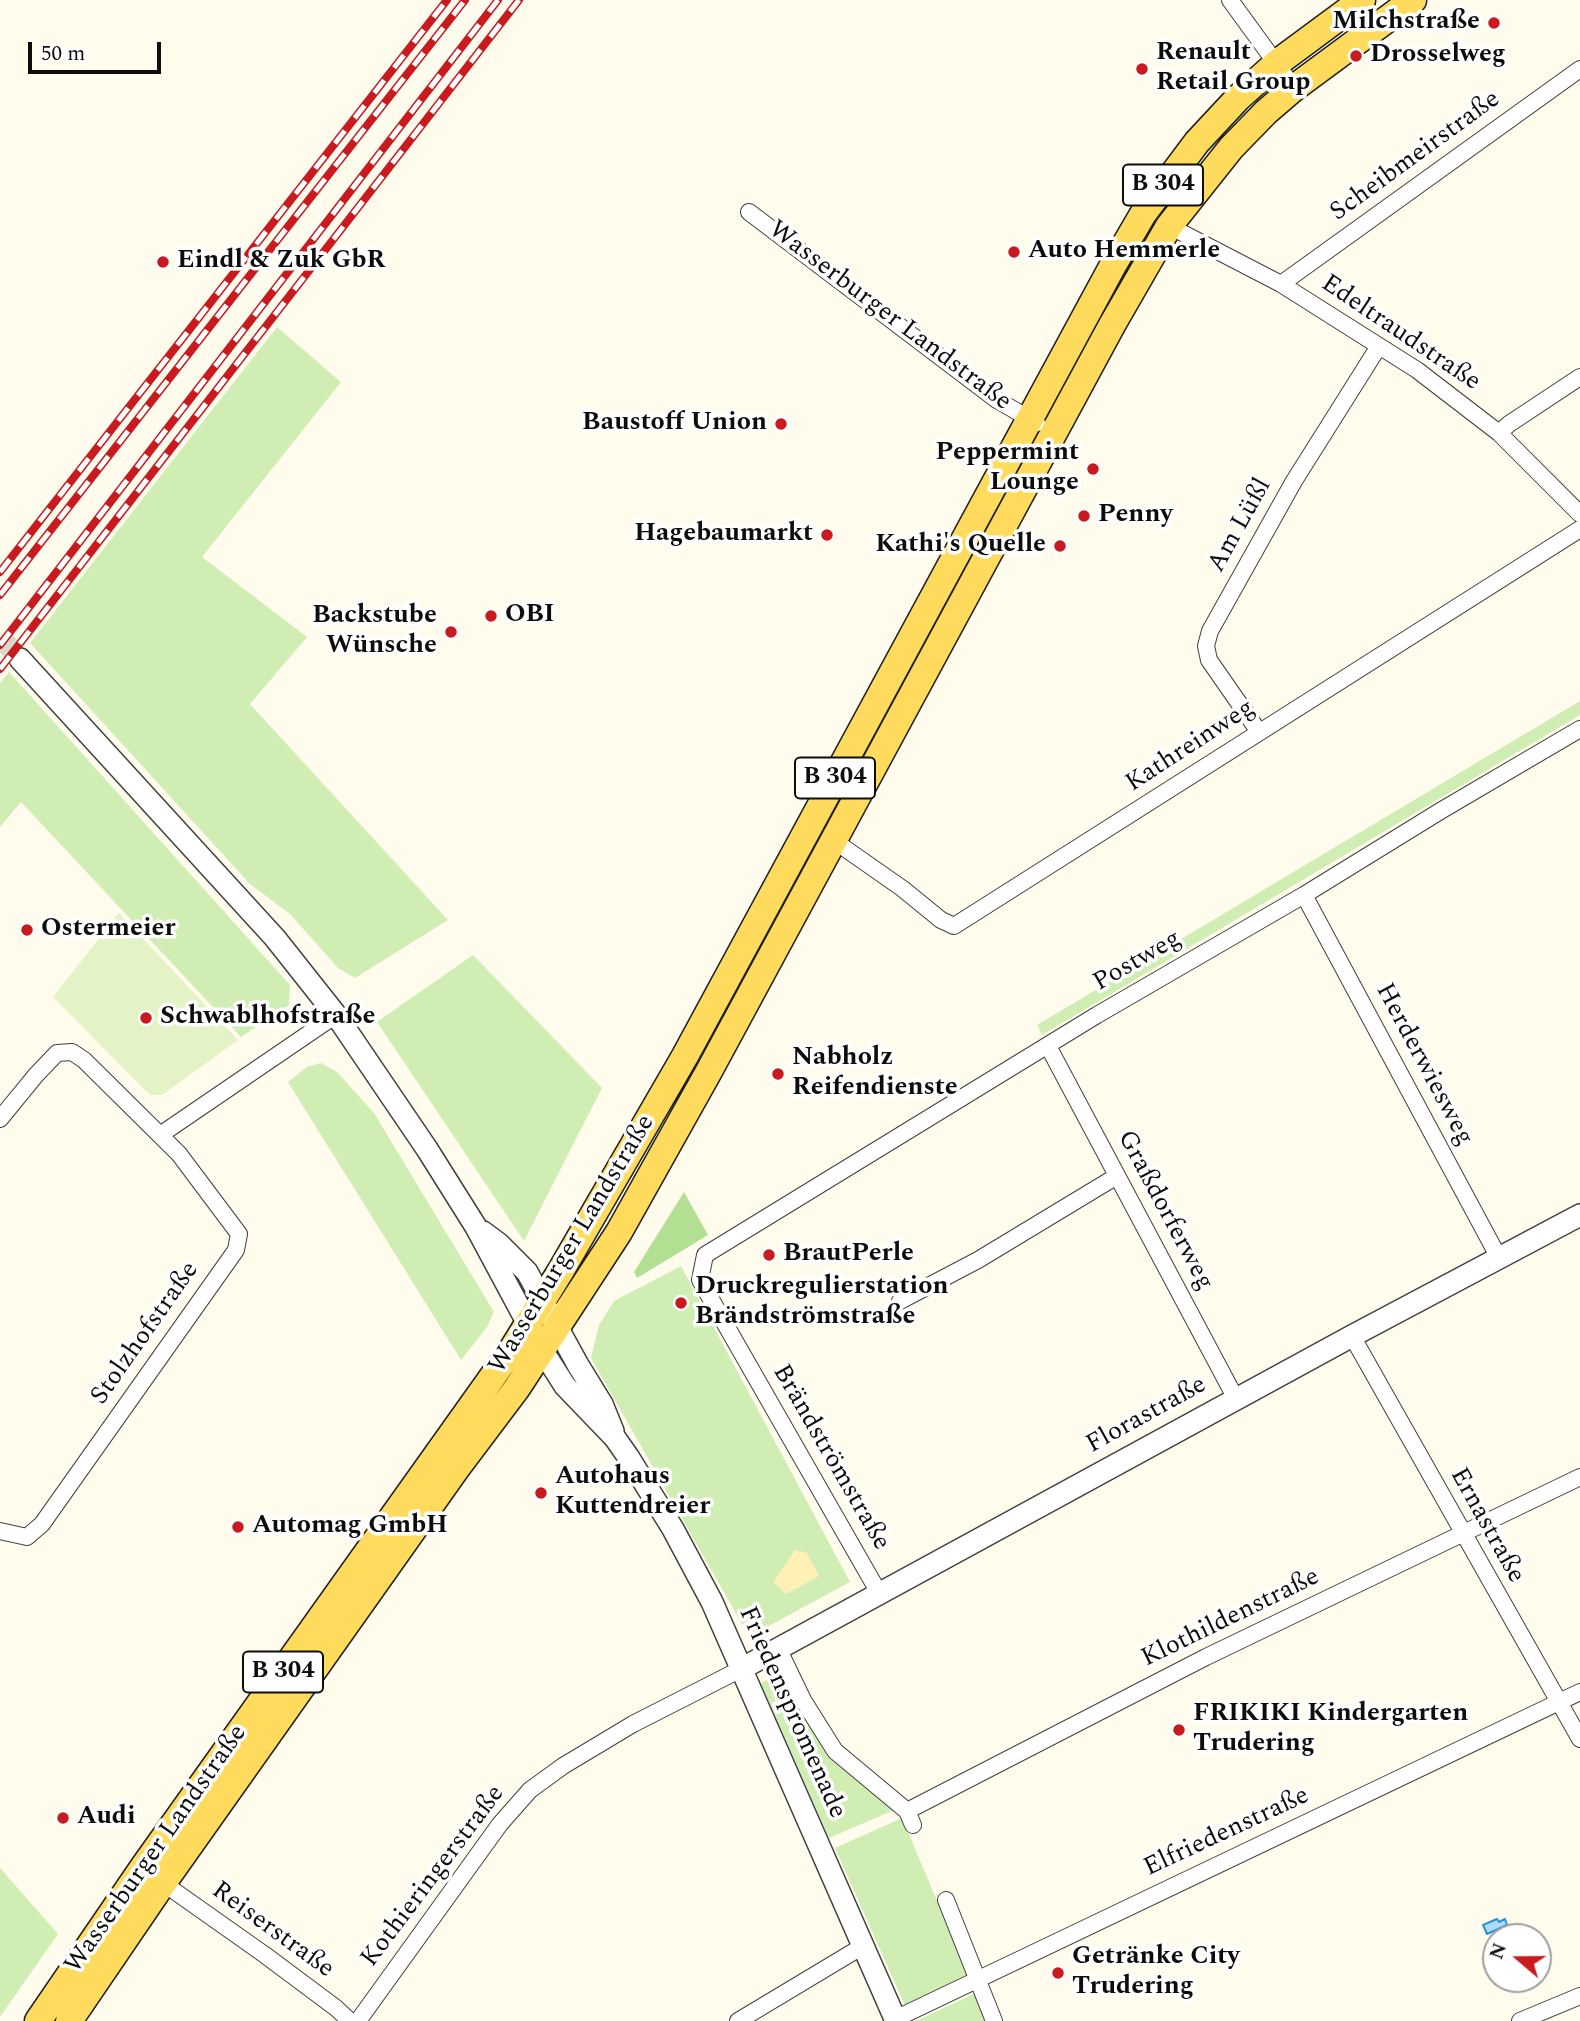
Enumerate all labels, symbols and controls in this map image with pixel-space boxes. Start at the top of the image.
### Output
place label: Milchstraße [1332,7,1480,39]
marker: Milchstraße [1486,15,1502,31]
scale bar [32,28,164,72]
text: 50 m [41,38,85,70]
place label: Renault Retail Group [1156,38,1310,100]
place label: Drosselweg [1370,40,1506,72]
marker: Drosselweg [1348,48,1364,64]
marker: Renault Retail Group [1134,61,1150,77]
street label: Scheibmeirstraße [1325,85,1507,229]
road number: B 304 [1123,164,1203,205]
street label: Wasserburger Landstraße [761,215,1017,419]
place label: Auto Hemmerle [1028,236,1220,268]
marker: Auto Hemmerle [1006,244,1022,260]
place label: Eindl & Zuk GbR [177,246,385,278]
marker: Eindl & Zuk GbR [155,254,171,270]
street label: Edeltraudstraße [1314,269,1486,399]
place label: Baustoff Union [582,408,767,440]
marker: Baustoff Union [773,416,789,432]
place label: Peppermint Lounge [936,438,1079,500]
marker: Peppermint Lounge [1085,461,1101,477]
street label: Am Lüßl [1202,474,1280,578]
place label: Penny [1098,500,1173,532]
marker: Penny [1076,508,1092,524]
place label: Hagebaumarkt [634,519,813,551]
marker: Hagebaumarkt [819,527,835,543]
place label: Kathi's Quelle [875,530,1046,562]
marker: Kathi's Quelle [1052,538,1068,554]
place label: OBI [505,600,555,632]
place label: Backstube Wünsche [312,601,437,662]
marker: OBI [483,608,499,624]
marker: Backstube Wünsche [443,624,459,640]
street label: Kathreinweg [1121,694,1261,800]
road number: B 304 [795,758,875,798]
place label: Ostermeier [41,914,176,946]
marker: Ostermeier [19,922,35,938]
street label: Postweg [1088,924,1188,1000]
street label: Herderwiesweg [1367,979,1479,1151]
place label: Schwablhofstraße [160,1002,375,1034]
marker: Schwablhofstraße [138,1010,154,1026]
place label: Nabholz Reifendienste [792,1043,958,1104]
marker: Nabholz Reifendienste [770,1066,786,1082]
street label: Wasserburger Landstraße [483,1110,663,1380]
street label: Graßdorferweg [1109,1126,1219,1296]
place label: BrautPerle [783,1239,914,1271]
marker: BrautPerle [761,1247,777,1263]
street label: Stolzhofstraße [85,1257,207,1411]
place label: Druckregulierstation Brändströmstraße [695,1272,948,1334]
marker: Druckregulierstation Brändströmstraße [673,1295,689,1311]
street label: Brändströmstraße [764,1360,896,1556]
street label: Florastraße [1082,1370,1212,1462]
place label: Autohaus Kuttendreier [555,1462,710,1524]
street label: Ernastraße [1442,1463,1530,1589]
marker: Autohaus Kuttendreier [533,1485,549,1501]
place label: Automag GmbH [252,1511,448,1543]
marker: Automag GmbH [230,1519,246,1535]
street label: Klothildenstraße [1137,1562,1325,1676]
street label: Friedenspromenade [730,1602,852,1824]
road number: B 304 [243,1652,323,1692]
place label: FRIKIKI Kindergarten Trudering [1193,1699,1468,1760]
street label: Wasserburger Landstraße [59,1720,255,1980]
marker: FRIKIKI Kindergarten Trudering [1171,1722,1187,1738]
street label: Kothieringerstraße [356,1780,512,1974]
street label: Elfriedenstraße [1139,1781,1315,1885]
place label: Audi [77,1802,136,1834]
marker: Audi [55,1810,71,1826]
street label: Reiserstraße [205,1876,339,1986]
north arrow [1482,1923,1552,1993]
text: N [1482,1939,1515,1964]
place label: Getränke City Trudering [1072,1942,1240,2004]
marker: Getränke City Trudering [1050,1965,1066,1981]

